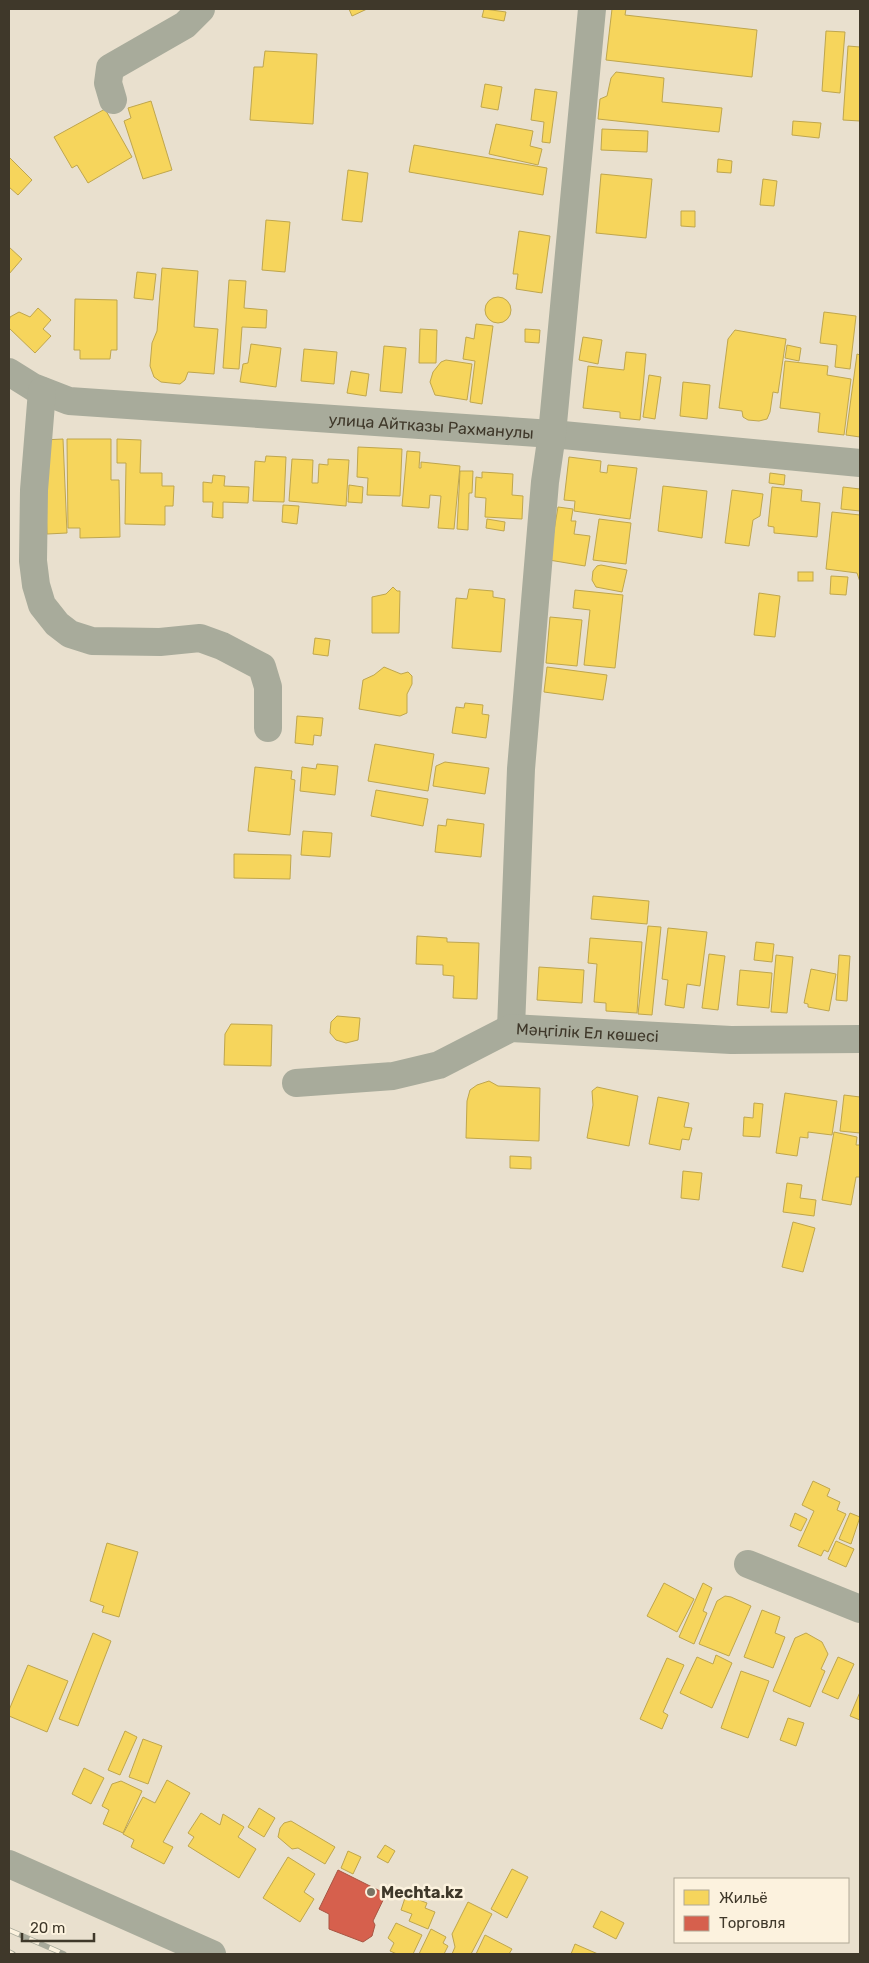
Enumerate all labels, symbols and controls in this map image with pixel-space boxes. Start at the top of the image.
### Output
street label: улица Айтказы Рахманулы [328,409,534,442]
street label: Мәңгілік Ел көшесі [516,1019,659,1046]
legend [674,1878,849,1943]
place label: Mechta.kz [381,1883,463,1902]
marker: Mechta.kz [365,1886,377,1898]
text: Жильё [719,1889,768,1907]
scale bar [22,1910,95,1942]
text: Торговля [719,1914,785,1932]
text: 20 m [30,1919,65,1937]

